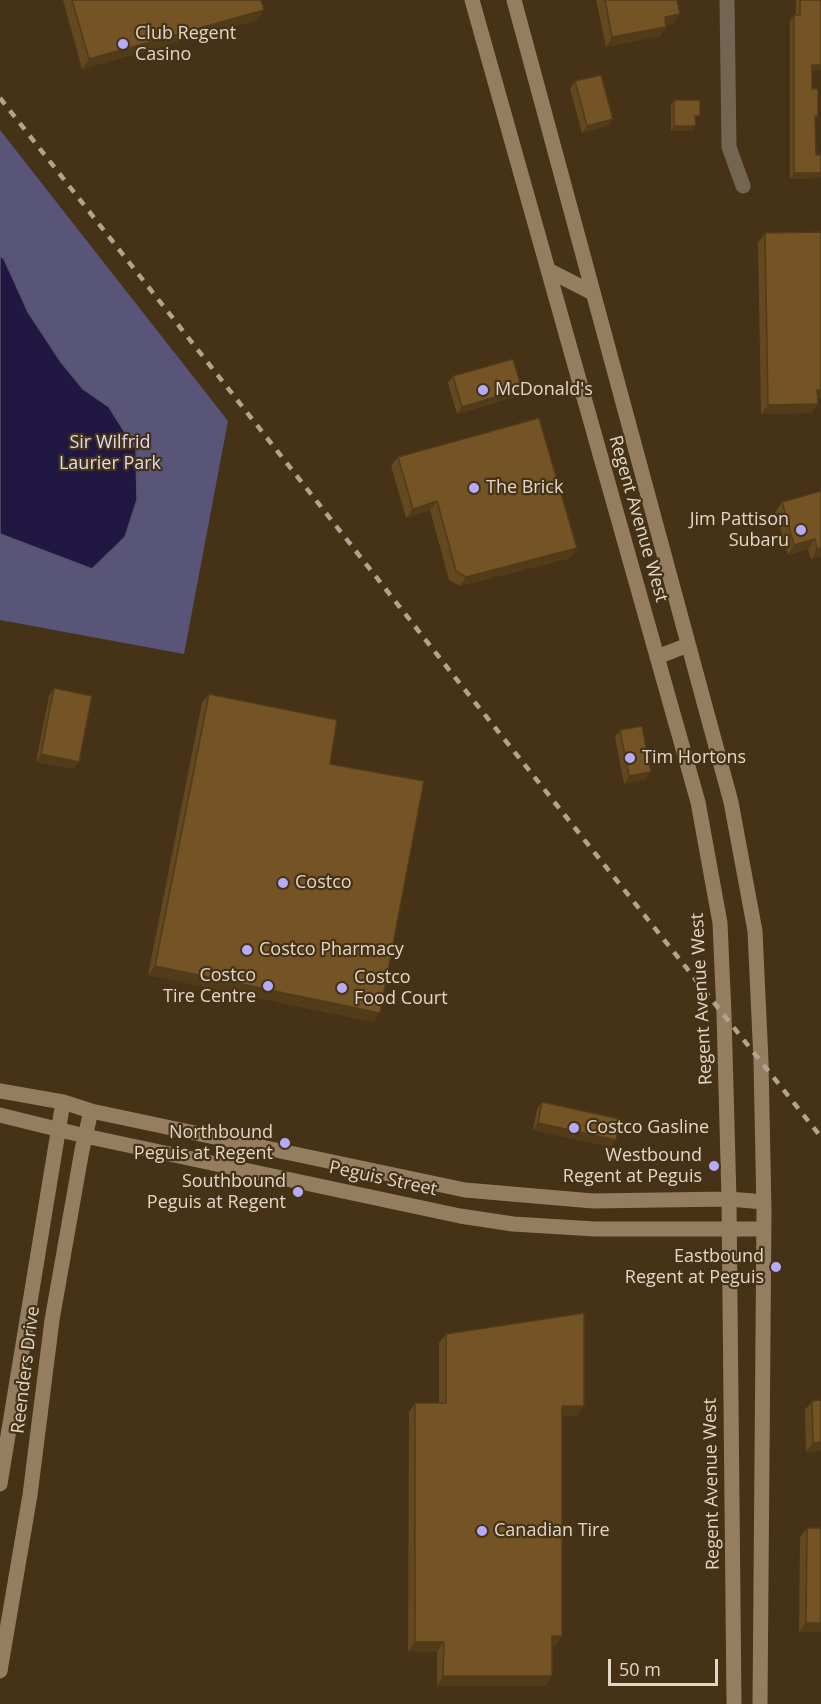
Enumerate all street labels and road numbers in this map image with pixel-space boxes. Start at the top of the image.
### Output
street label: Regent Avenue West [604,433,672,605]
street label: Regent Avenue West [687,912,717,1086]
street label: Peguis Street [327,1157,439,1201]
street label: Reenders Drive [7,1305,45,1435]
street label: Regent Avenue West [700,1398,724,1570]

